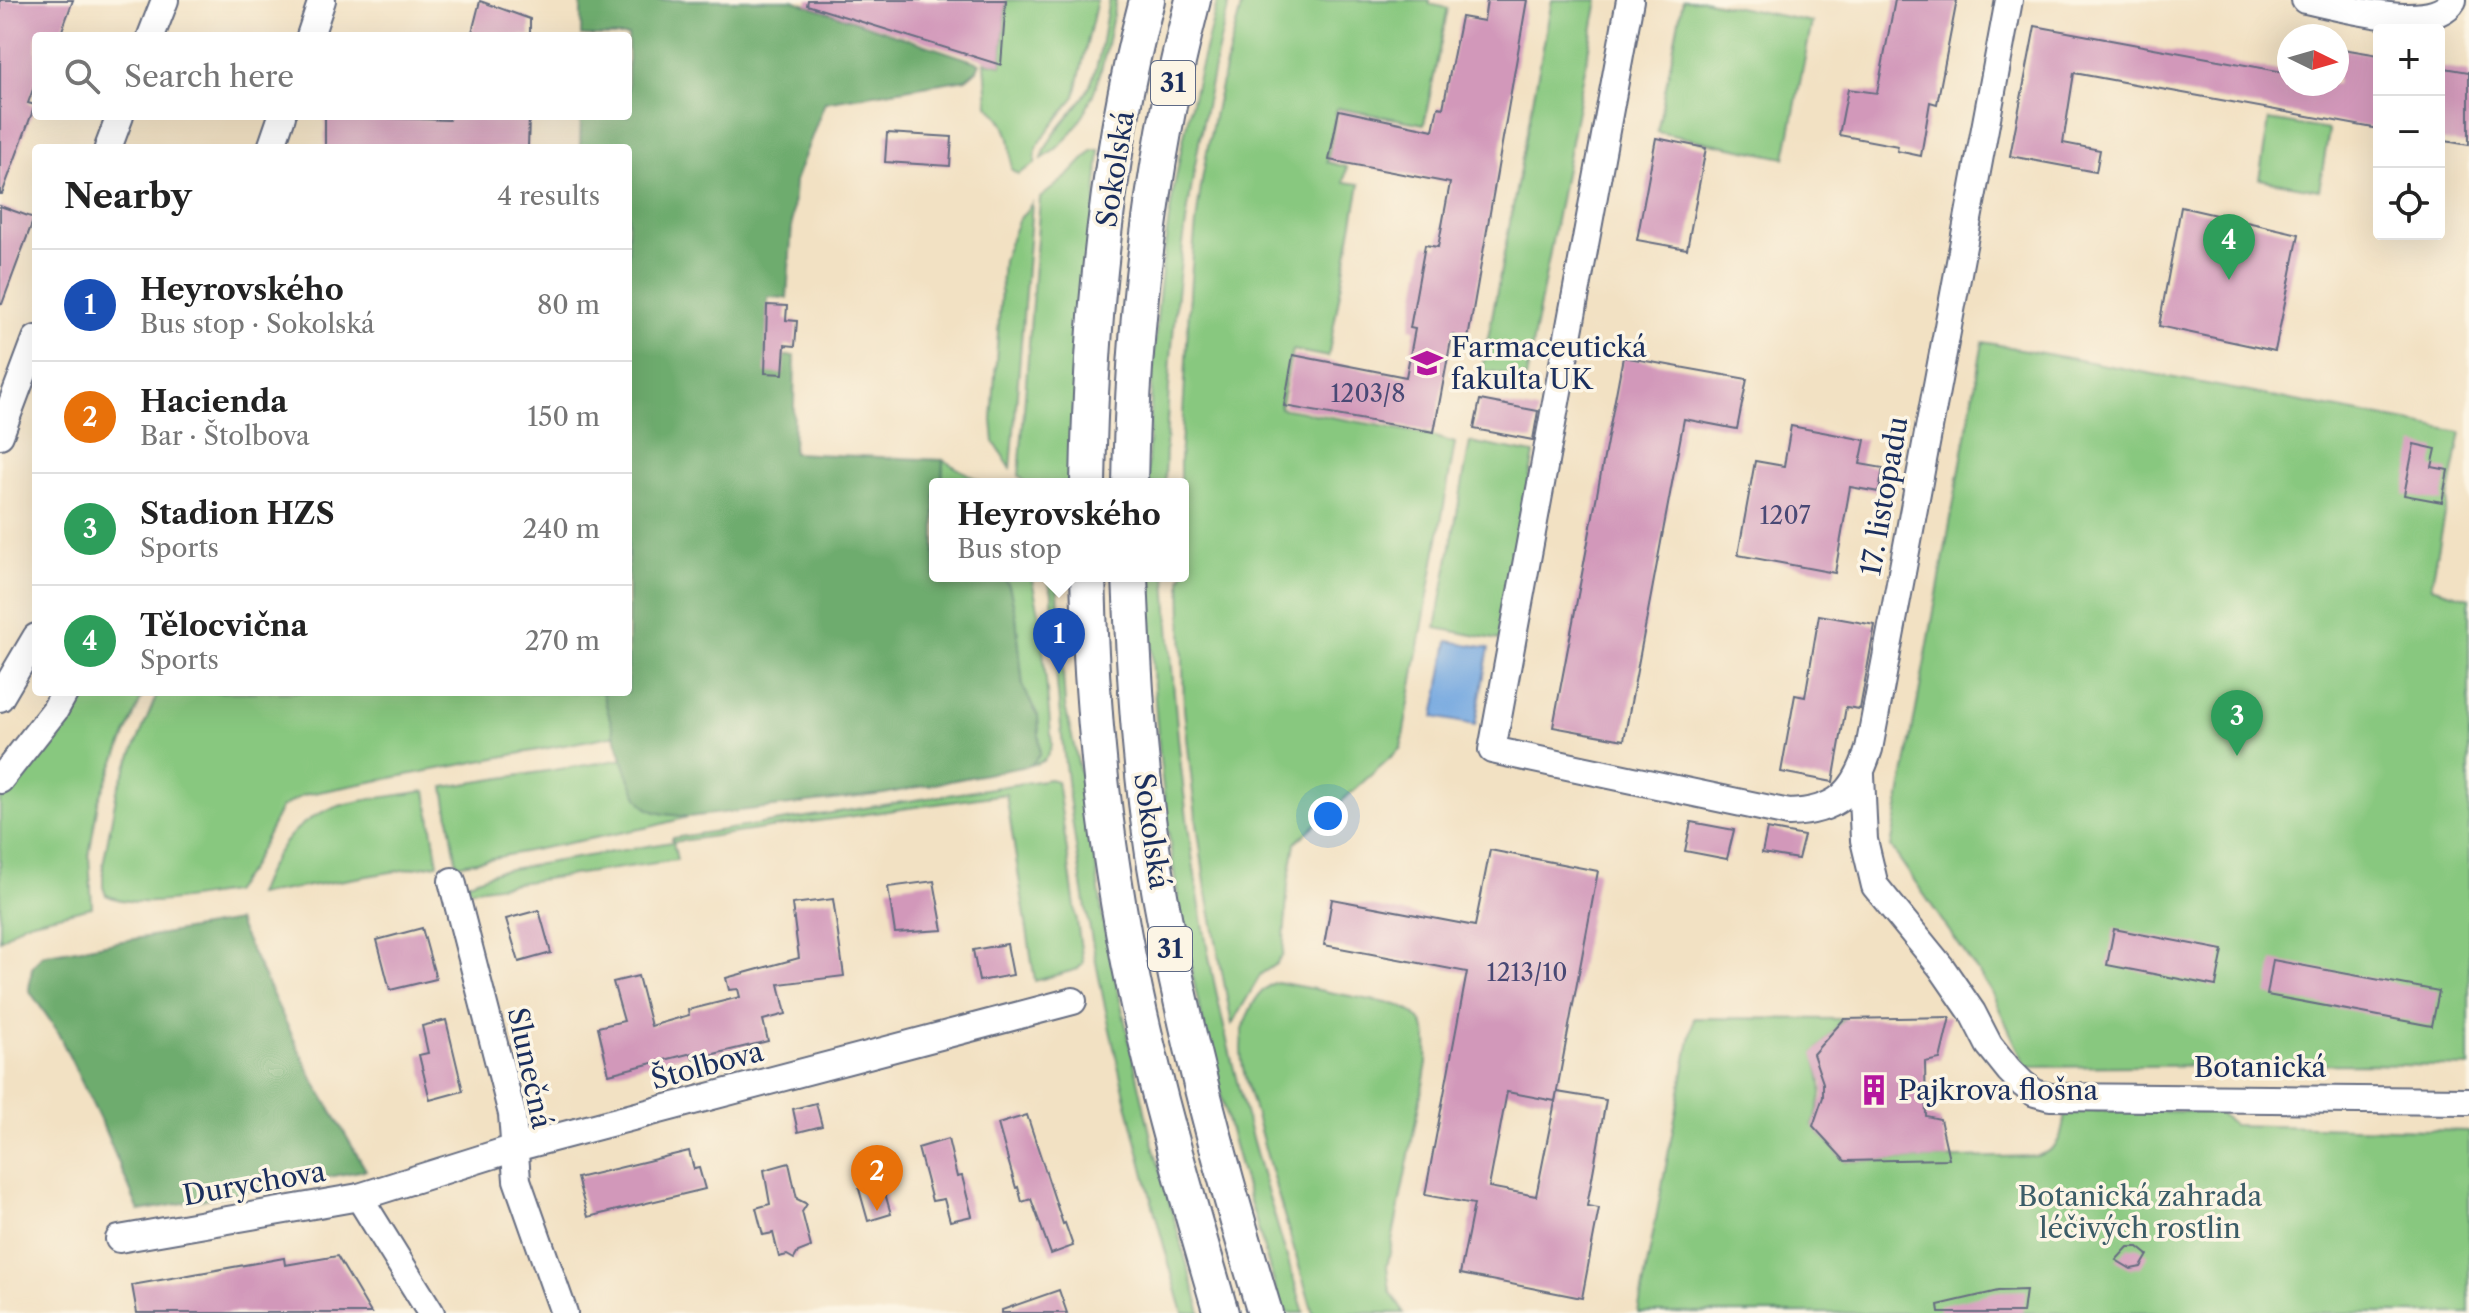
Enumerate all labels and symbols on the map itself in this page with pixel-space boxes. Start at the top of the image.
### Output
north arrow [2277,24,2349,96]
road number: 31 [1151,61,1195,105]
street label: Sokolská [1089,108,1141,229]
pin: 4 [2203,214,2255,280]
place label: Farmaceutická fakulta UK [1451,330,1647,396]
school or university icon: Farmaceutická fakulta UK [1410,346,1444,380]
house number: 1203/8 [1331,379,1405,408]
street label: 17. listopadu [1853,414,1915,578]
house number: 1207 [1760,501,1811,530]
pin: 1 [1033,608,1085,674]
pin: 3 [2211,690,2263,756]
street label: Sokolská [1127,771,1177,892]
your location [1308,796,1348,836]
road number: 31 [1148,927,1192,971]
house number: 1213/10 [1487,958,1567,987]
street label: Slunečná [501,1004,559,1132]
street label: Štolbova [647,1033,767,1096]
street label: Botanická [2194,1050,2326,1084]
building icon: Pajkrova flošna [1857,1073,1891,1107]
place label: Pajkrova flošna [1898,1073,2099,1107]
pin: 2 [851,1145,903,1211]
street label: Durychova [180,1154,328,1212]
park label: Botanická zahrada léčivých rostlin [2018,1179,2263,1245]

